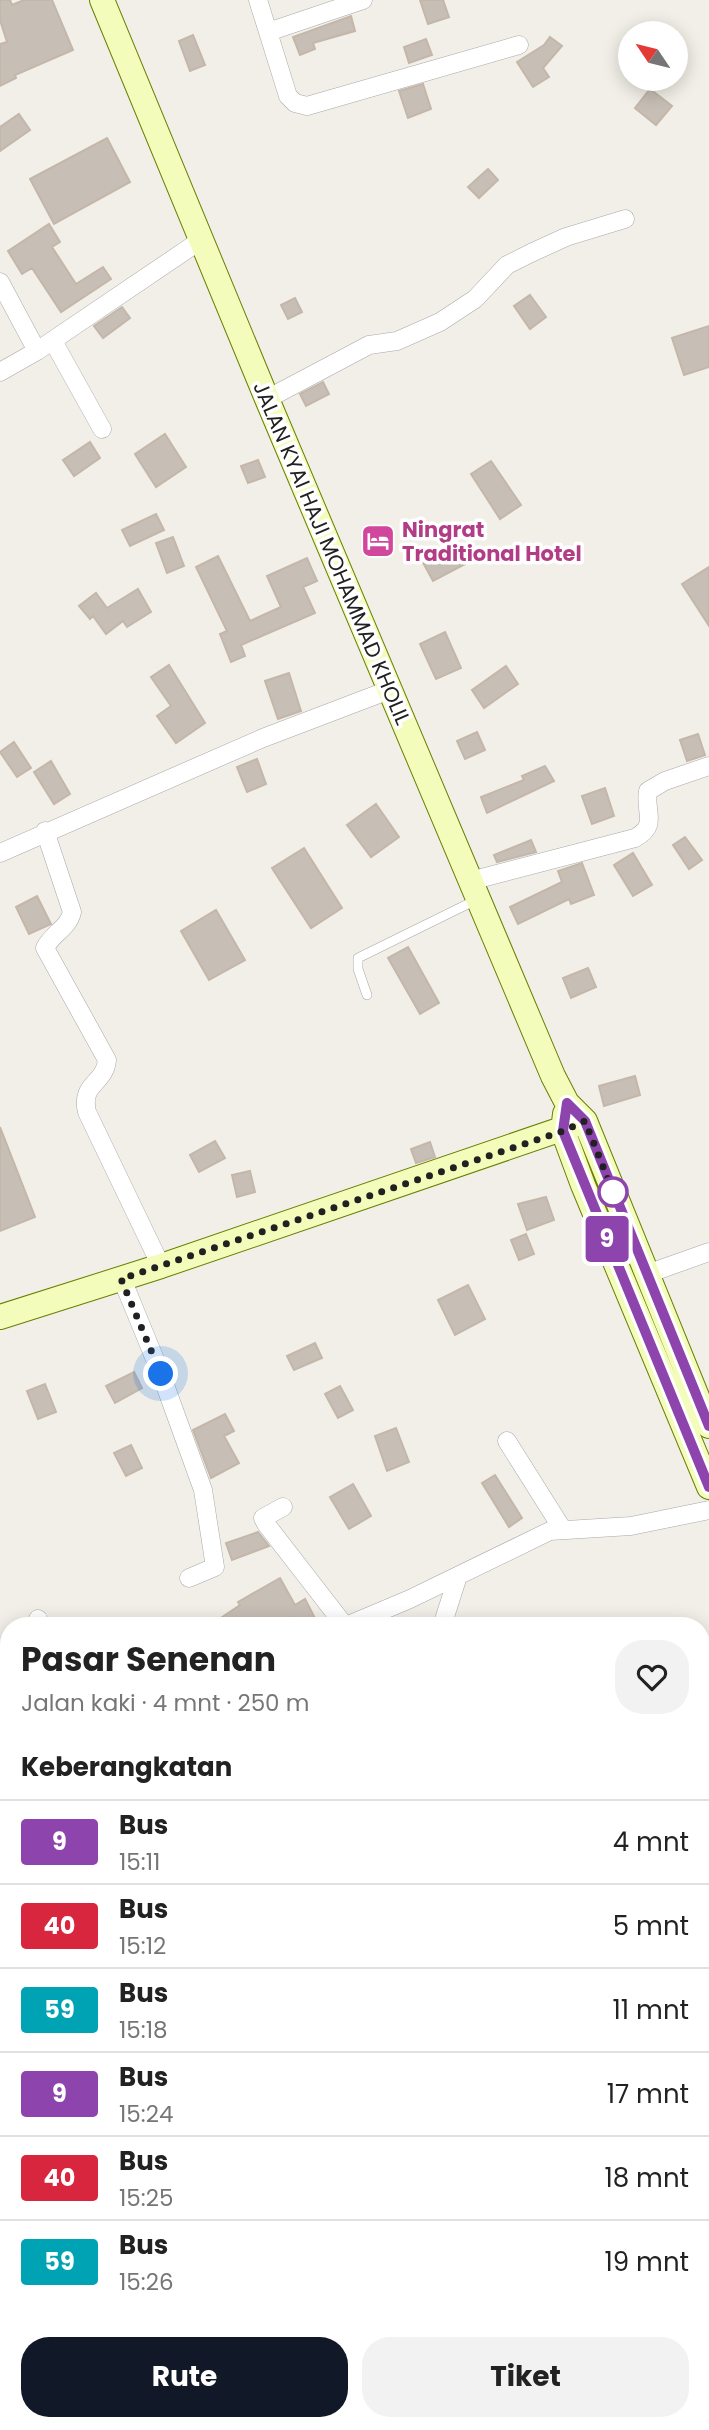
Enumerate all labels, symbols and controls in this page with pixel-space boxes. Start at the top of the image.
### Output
north arrow [618,21,688,91]
map controls [618,21,688,91]
street label: JALAN KYAI HAJI MOHAMMAD KHOLIL [246,377,418,729]
place label: Ningrat Traditional Hotel [402,515,582,568]
hotel icon: Ningrat Traditional Hotel [359,522,397,560]
unlabelled marker [598,1177,628,1207]
line badge: 9 [584,1216,630,1262]
text: 9 [600,1222,614,1255]
your location [143,1356,178,1391]
text: Pasar Senenan [21,1636,276,1683]
button: heart [615,1640,689,1714]
text: Jalan kaki · 4 mnt · 250 m [21,1687,309,1719]
text: Keberangkatan [21,1749,232,1785]
text: Bus [119,1807,168,1843]
text: 4 mnt [613,1824,689,1860]
text: 9 [52,1825,67,1858]
text: 15:11 [119,1846,160,1878]
text: Bus [119,1891,168,1927]
text: 5 mnt [613,1908,689,1944]
text: 40 [44,1909,75,1942]
text: 15:12 [119,1930,166,1962]
text: Bus [119,1975,168,2011]
text: 11 mnt [613,1992,689,2028]
text: 59 [44,1993,75,2026]
text: 15:18 [119,2014,168,2046]
text: Bus [119,2059,168,2095]
text: 17 mnt [607,2076,689,2112]
text: 9 [52,2077,67,2110]
text: 15:24 [119,2098,173,2130]
text: Bus [119,2143,168,2179]
text: 18 mnt [604,2160,689,2196]
text: 40 [44,2161,75,2194]
text: 15:25 [119,2182,173,2214]
text: Bus [119,2227,168,2263]
text: 19 mnt [604,2244,689,2280]
text: 59 [44,2245,75,2278]
text: 15:26 [119,2266,174,2298]
button: Rute [21,2337,348,2417]
button: Tiket [362,2337,689,2417]

